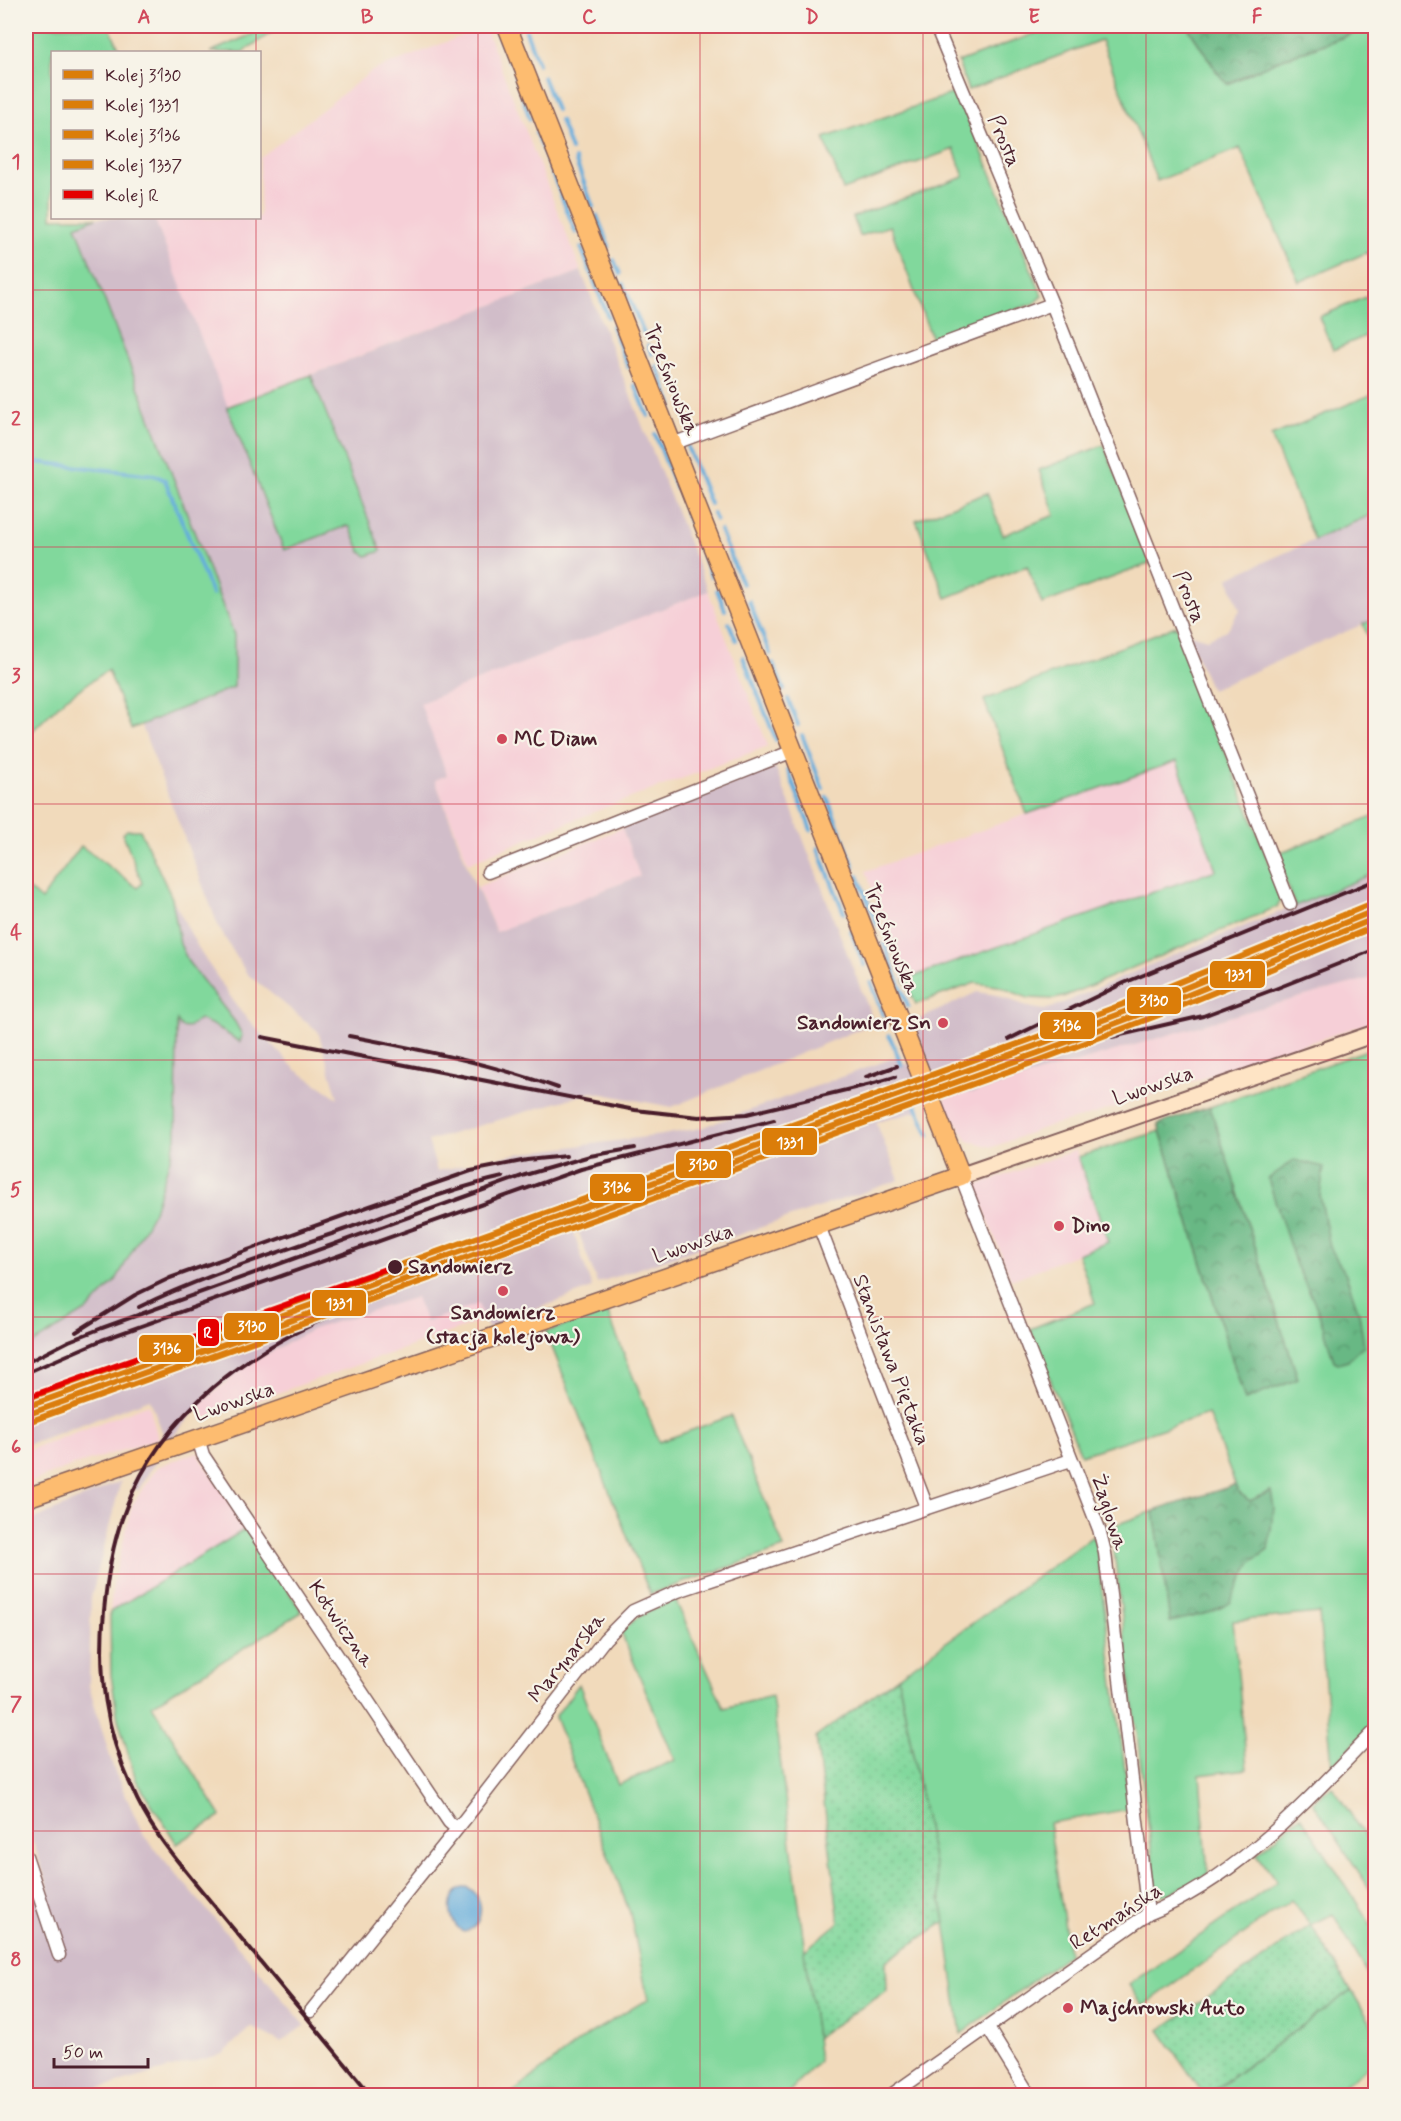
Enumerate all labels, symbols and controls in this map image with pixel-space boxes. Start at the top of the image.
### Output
text: A [137,4,151,31]
text: B [361,4,374,31]
text: C [582,4,597,31]
text: D [805,4,819,31]
text: E [1028,4,1040,31]
text: F [1252,4,1263,31]
legend [51,51,261,219]
text: Kolej 3130 [105,64,182,88]
text: Kolej 1331 [105,94,179,118]
street label: Prosta [981,111,1027,171]
text: Kolej 3136 [105,124,181,148]
text: 1 [12,149,20,176]
text: Kolej 1337 [105,154,182,178]
text: Kolej R [105,184,159,208]
street label: Trześniowska [636,320,706,440]
text: 2 [11,406,21,433]
street label: Prosta [1166,567,1212,627]
text: 3 [11,663,21,690]
place label: MC Diam [514,725,598,753]
marker: MC Diam [495,732,509,746]
street label: Trześniowska [856,879,926,999]
text: 4 [10,920,22,947]
line badge: 1331 [1209,960,1266,989]
text: 1331 [1224,965,1252,986]
line badge: 3130 [1126,986,1182,1015]
text: 3130 [1139,991,1169,1012]
place label: Sandomierz Sn [797,1009,931,1037]
line badge: 3136 [1039,1011,1096,1040]
marker: Sandomierz Sn [936,1016,950,1030]
text: 3136 [1053,1016,1081,1037]
street label: Lwowska [1109,1059,1197,1113]
line badge: 1331 [761,1127,818,1156]
text: 1331 [776,1133,804,1154]
line badge: 3130 [675,1150,732,1179]
text: 3130 [688,1155,718,1176]
line badge: 3136 [589,1173,646,1202]
text: 5 [10,1177,22,1204]
text: 3136 [603,1178,631,1199]
place label: Dino [1071,1212,1110,1240]
street label: Lwowska [649,1217,737,1271]
marker: Dino [1052,1219,1066,1233]
place label: Sandomierz [408,1253,513,1281]
marker: Sandomierz [386,1258,404,1276]
street label: Stanisława Piętaka [845,1270,937,1450]
marker: Sandomierz (stacja kolejowa) [496,1284,510,1298]
line badge: 1331 [311,1289,367,1317]
text: 1331 [325,1294,353,1315]
place label: Sandomierz (stacja kolejowa) [426,1299,581,1351]
line badge: 3130 [223,1312,280,1341]
text: 3130 [237,1317,267,1338]
line badge: R [197,1318,220,1347]
text: R [203,1323,213,1344]
line badge: 3136 [138,1334,195,1363]
text: 3136 [153,1339,181,1360]
street label: Lwowska [190,1375,278,1429]
text: 6 [11,1434,21,1461]
street label: Żaglowa [1084,1470,1135,1554]
street label: Kotwiczna [301,1575,381,1674]
street label: Marynarska [522,1607,612,1709]
text: 7 [10,1691,22,1718]
street label: Retmańska [1064,1877,1168,1957]
text: 8 [10,1947,22,1974]
place label: Majchrowski Auto [1080,1994,1245,2022]
marker: Majchrowski Auto [1061,2001,1075,2015]
scale bar [54,2031,148,2069]
text: 50 m [63,2041,103,2065]

